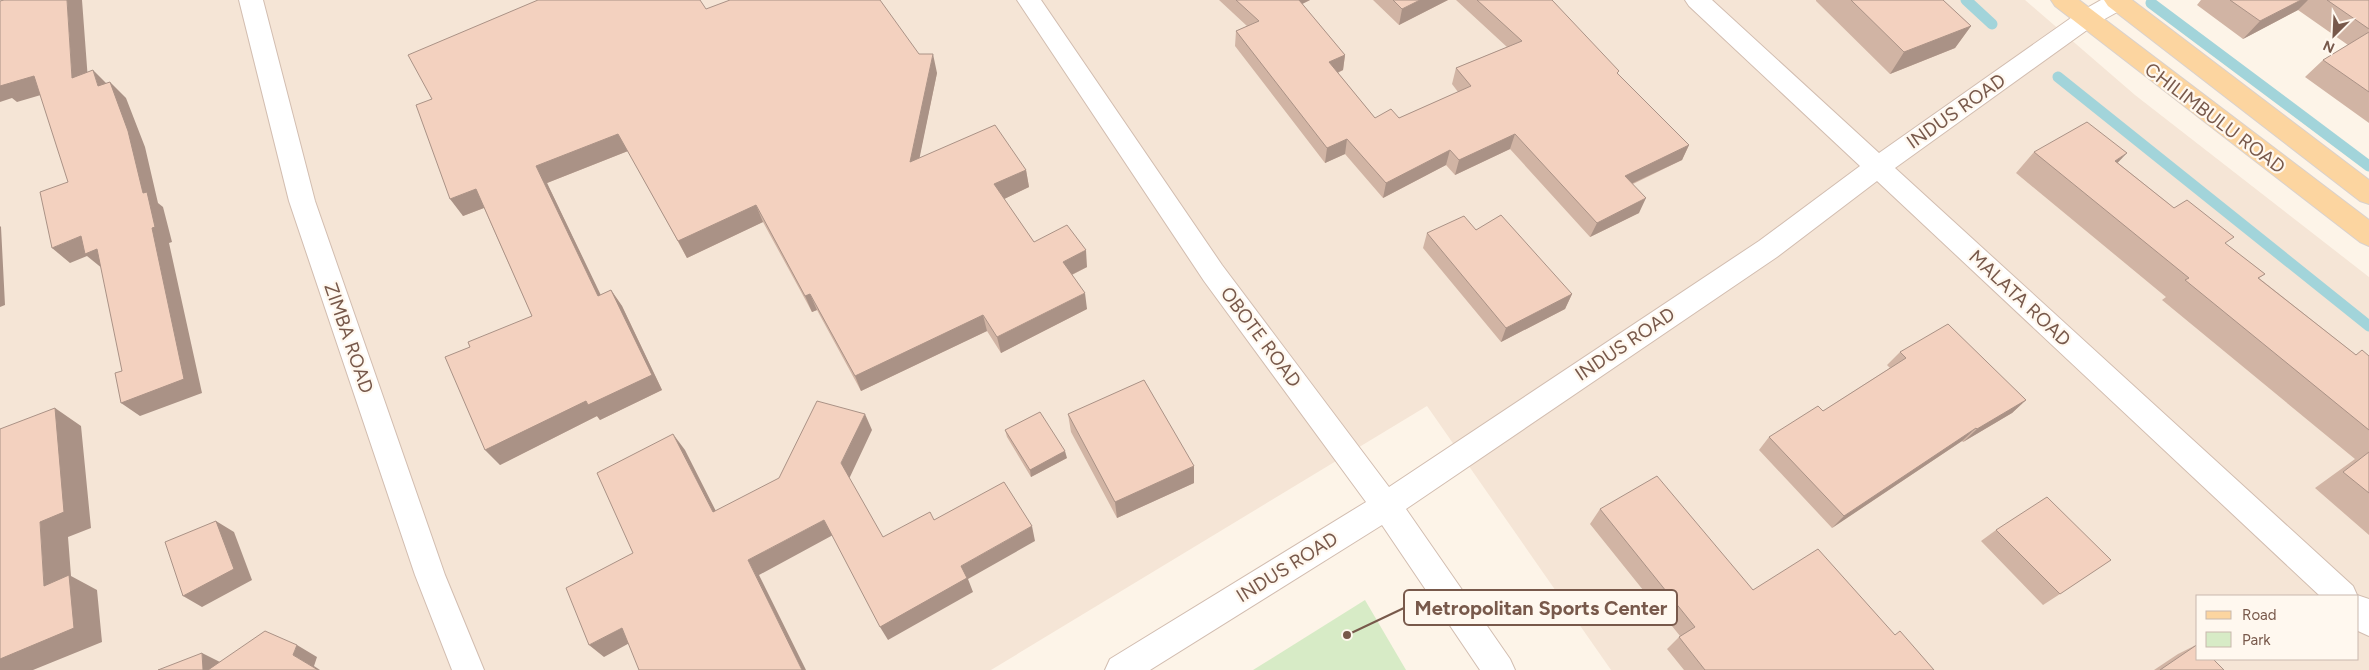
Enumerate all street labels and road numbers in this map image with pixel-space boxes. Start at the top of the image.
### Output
street label: CHILIMBULU ROAD [2140,58,2290,178]
street label: INDUS ROAD [1902,69,2010,153]
street label: MALATA ROAD [1964,245,2076,351]
street label: ZIMBA ROAD [319,280,379,396]
street label: OBOTE ROAD [1216,282,1306,392]
street label: INDUS ROAD [1571,302,1679,386]
street label: INDUS ROAD [1232,527,1342,607]

